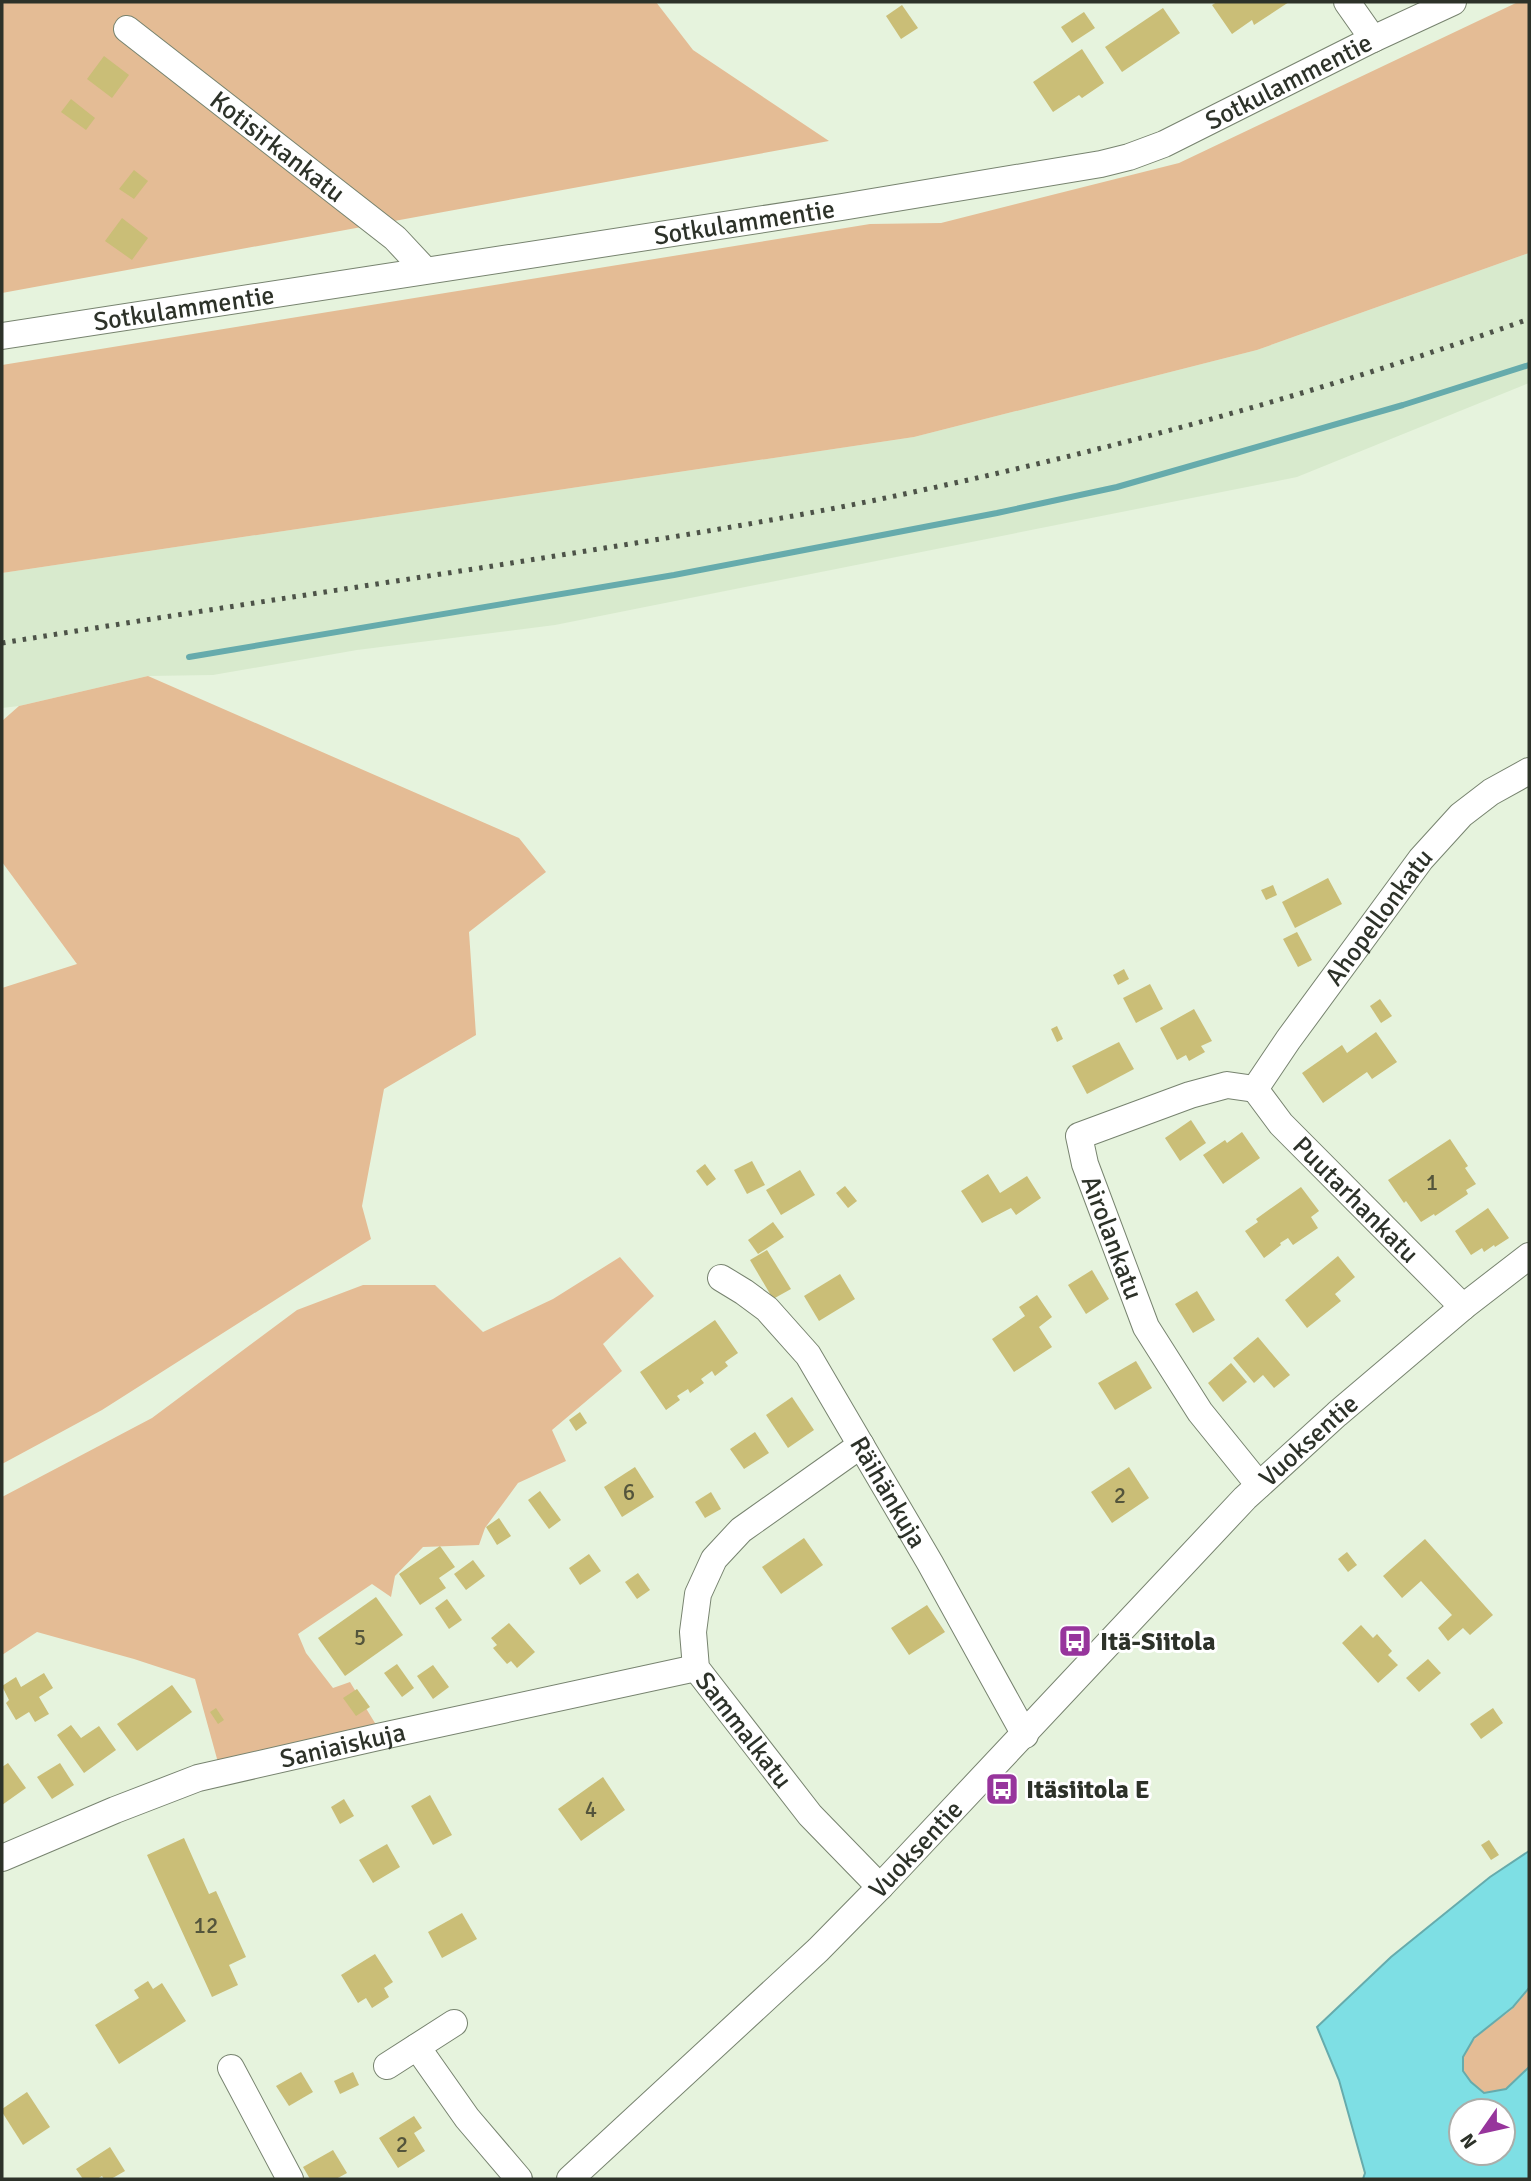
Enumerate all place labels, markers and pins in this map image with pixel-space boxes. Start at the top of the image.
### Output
bus stop icon: Itä-Siitola [1056,1622,1094,1660]
place label: Itä-Siitola [1100,1626,1216,1658]
bus stop icon: Itäsiitola E [983,1770,1021,1808]
place label: Itäsiitola E [1026,1774,1150,1806]

